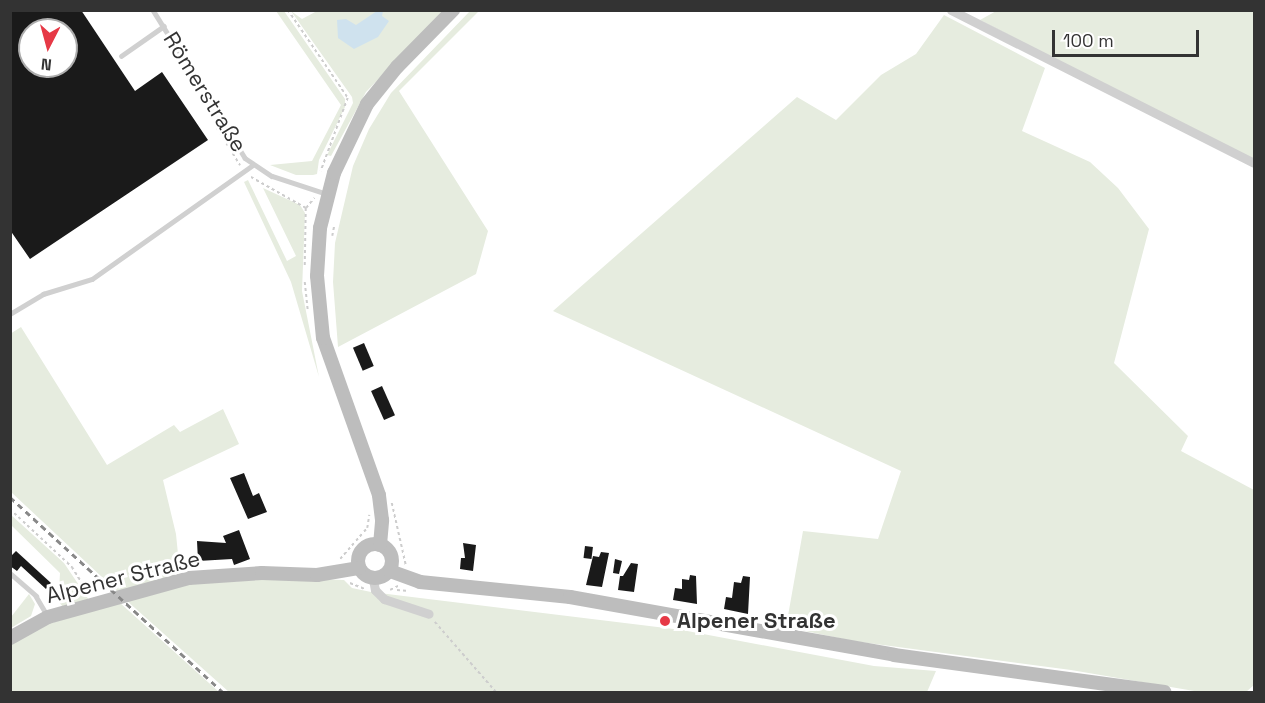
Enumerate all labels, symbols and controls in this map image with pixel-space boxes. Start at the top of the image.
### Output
north arrow [18,18,78,78]
scale bar [1055,18,1202,56]
street label: Römerstraße [158,27,252,157]
text: 100 m [1063,29,1114,52]
text: N [40,53,53,75]
street label: Alpener Straße [43,545,203,609]
place label: Alpener Straße [677,608,836,634]
marker: Alpener Straße [658,614,672,628]

